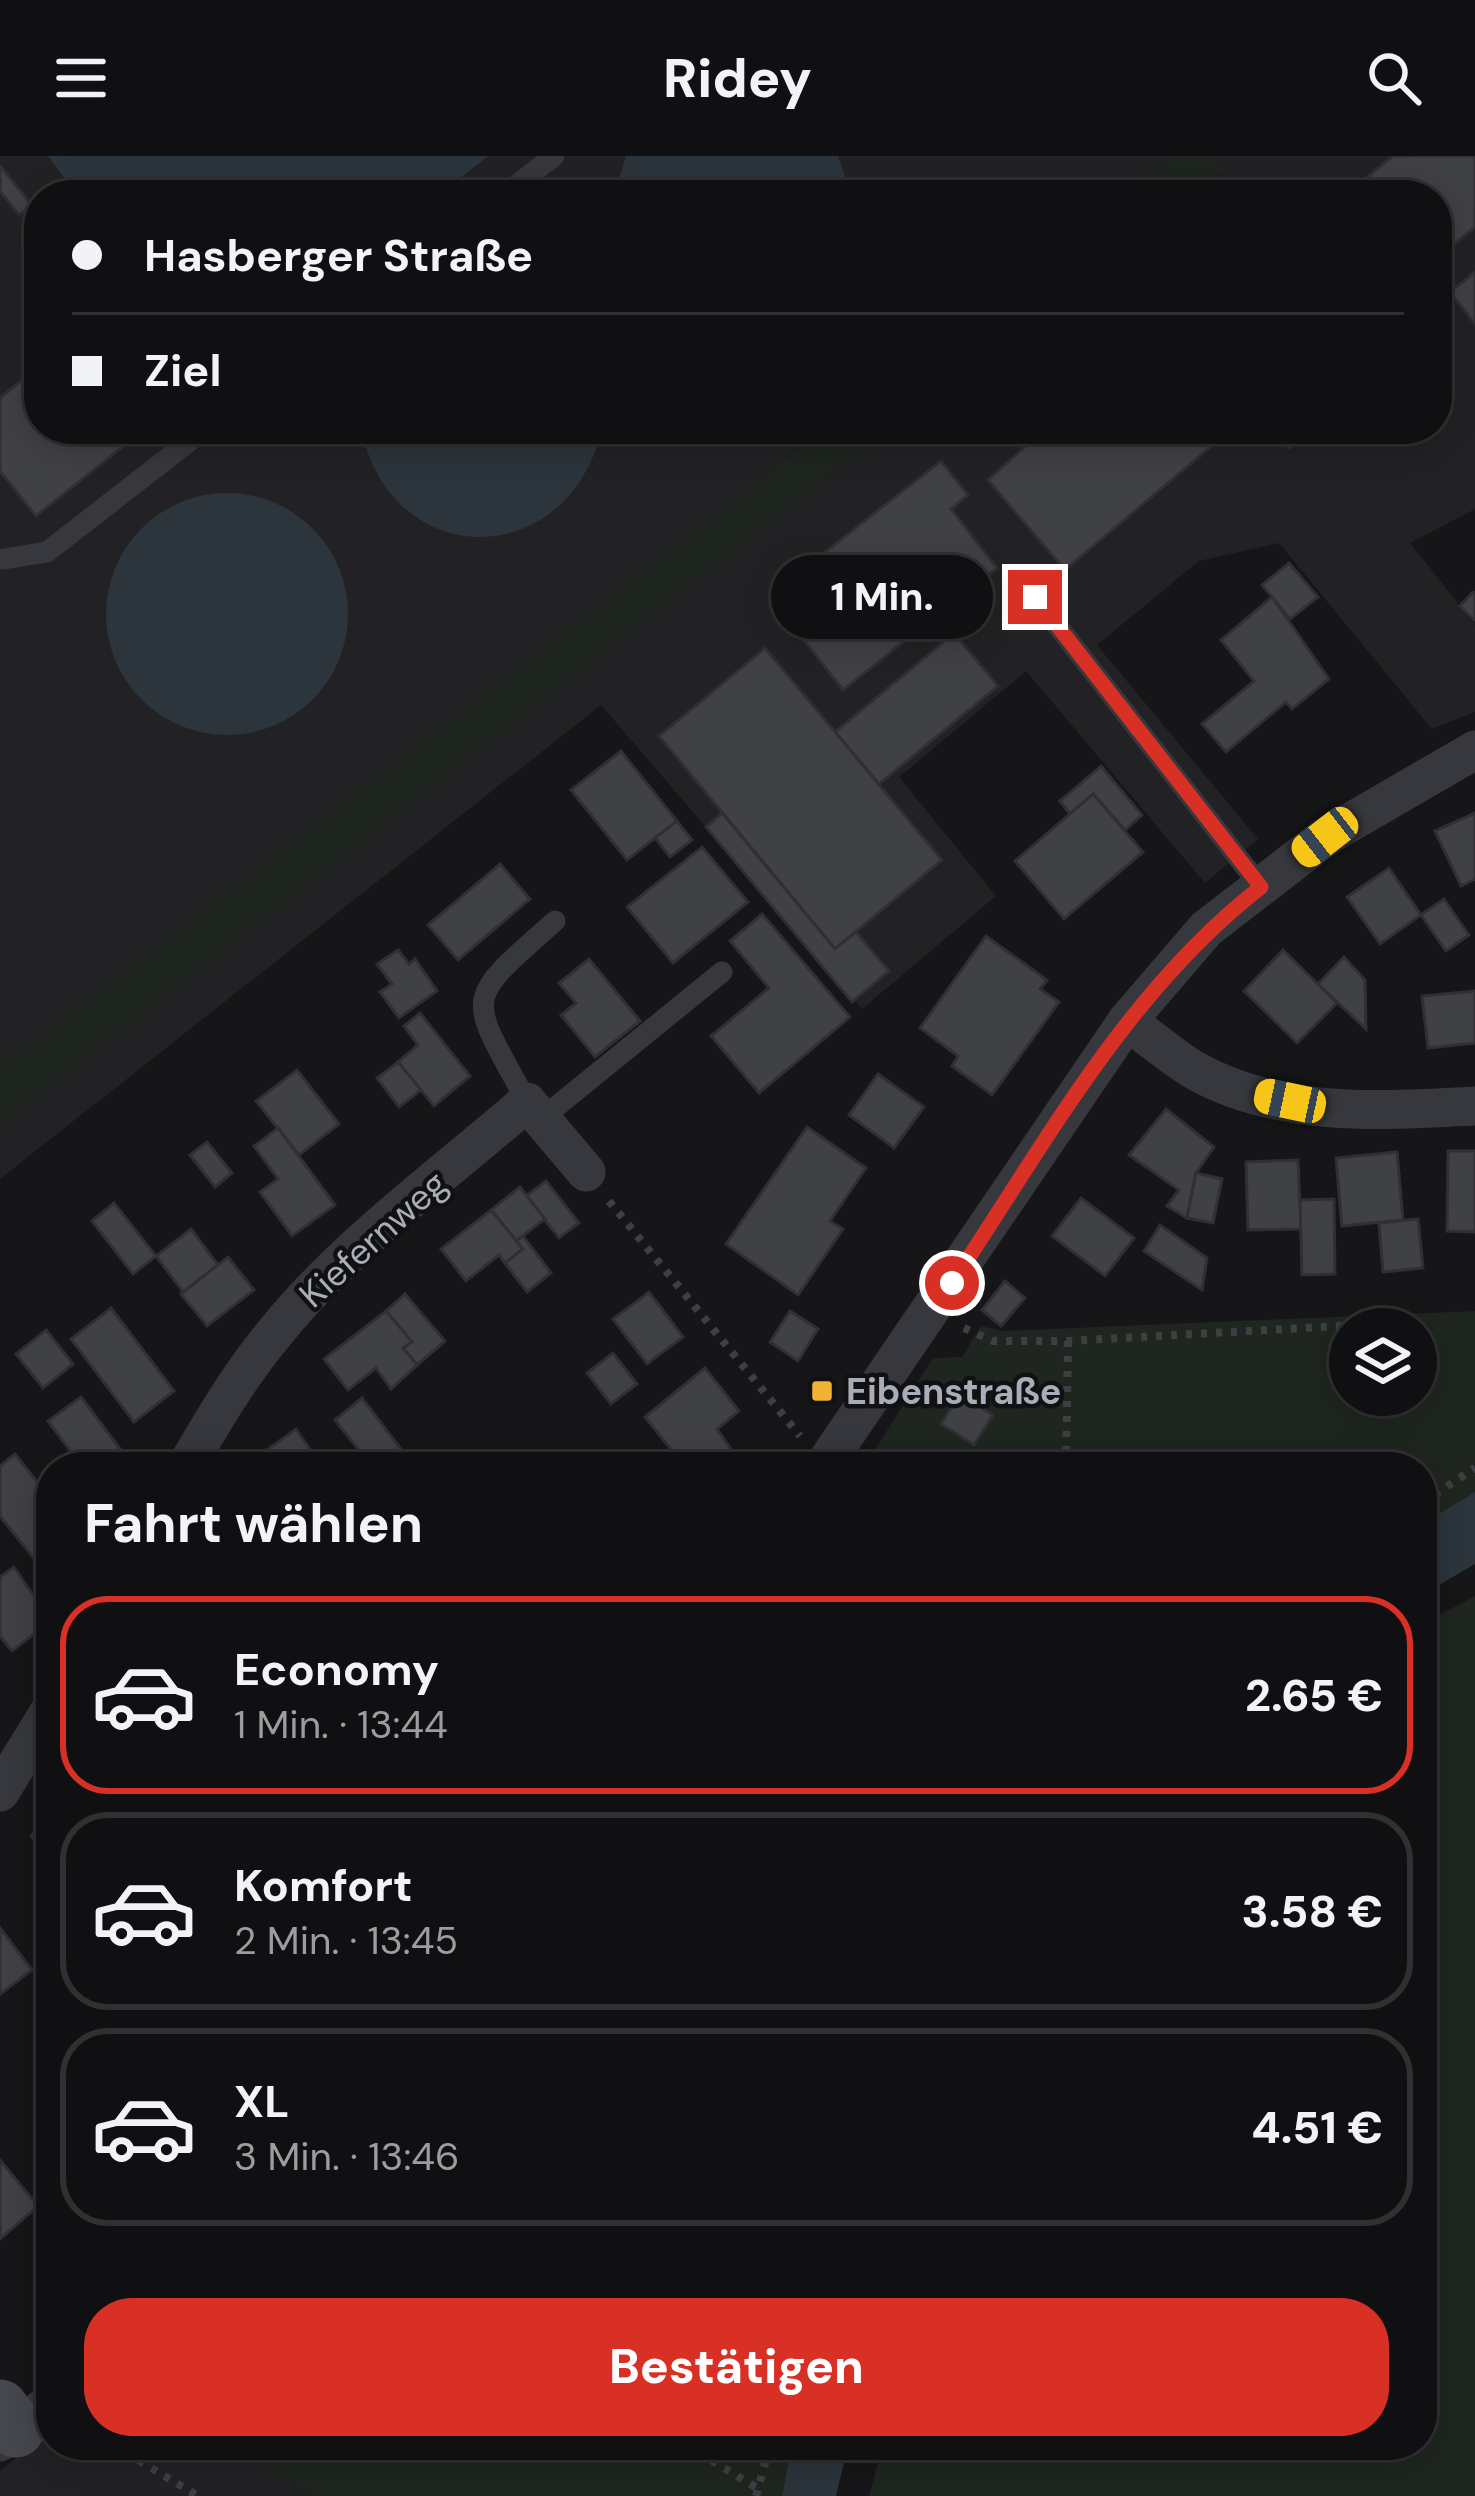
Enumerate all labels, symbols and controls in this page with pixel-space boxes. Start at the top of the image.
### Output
text: Ridey [663,43,812,114]
icon: menu [48,45,114,111]
icon: search [1361,45,1427,111]
text: Hasberger Straße [144,226,533,285]
text: Ziel [144,341,221,400]
callout: 1 Min. [771,555,993,639]
route end [1008,570,1062,624]
text: 1 Min. [830,571,934,622]
car [1286,801,1364,873]
car [1251,1076,1329,1126]
street label: Kiefernweg [289,1160,457,1318]
route start [925,1256,979,1310]
map controls [1329,1308,1437,1416]
button: layers [1329,1308,1437,1416]
place label: Eibenstraße [846,1368,1061,1415]
marker: Eibenstraße [809,1378,835,1404]
text: Fahrt wählen [84,1488,423,1559]
text: Economy [234,1640,439,1699]
icon: car [90,1641,198,1749]
text: 2.65 € [1245,1666,1383,1725]
text: 1 Min. · 13:44 [234,1699,448,1750]
text: Komfort [234,1856,412,1915]
icon: car [90,1857,198,1965]
text: 3.58 € [1242,1882,1383,1941]
text: 2 Min. · 13:45 [234,1915,458,1966]
text: XL [234,2072,289,2131]
icon: car [90,2073,198,2181]
text: 4.51 € [1251,2098,1383,2157]
text: 3 Min. · 13:46 [234,2131,459,2182]
button: Bestätigen [84,2298,1389,2436]

